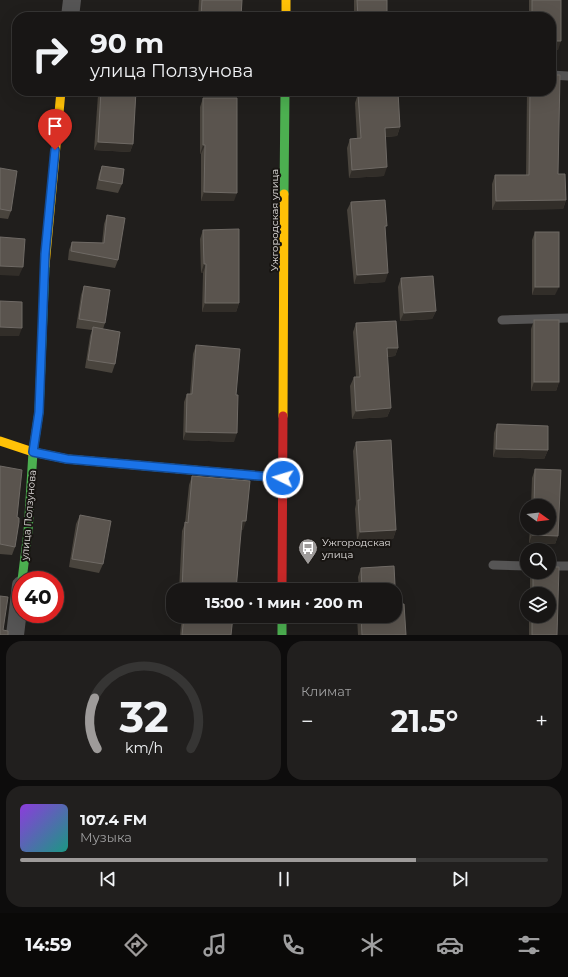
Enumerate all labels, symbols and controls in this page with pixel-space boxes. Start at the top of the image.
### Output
text: 90 m [90,26,164,60]
icon: right [24,28,76,80]
text: улица Ползунова [90,60,253,82]
pin [38,109,72,150]
icon: arrive [44,115,66,137]
street label: Ужгородская улица [268,169,281,271]
position arrow [262,457,304,499]
street label: улица Ползунова [18,469,39,562]
north arrow [520,499,556,535]
map controls [520,499,556,623]
place label: Ужгородская улица [321,536,391,561]
bus stop icon: Ужгородская улица [297,537,319,565]
button: search [520,543,556,579]
speed limit sign: 40 [12,571,64,623]
button: layers [520,587,556,623]
text: 15:00 · 1 мин · 200 m [205,593,363,612]
text: Климат [301,683,351,699]
text: 32 [118,691,168,741]
text: 21.5° [391,703,458,740]
text: − [301,708,314,735]
text: + [535,708,548,735]
text: km/h [124,738,163,756]
text: 107.4 FM [80,810,147,829]
text: Музыка [80,829,132,845]
icon: previous [97,868,119,890]
icon: pause [273,868,295,890]
icon: next [449,868,471,890]
icon: directions [122,931,150,959]
icon: music [201,931,229,959]
icon: phone [279,931,307,959]
icon: climate [358,931,386,959]
icon: car [436,931,464,959]
icon: filters [515,931,543,959]
text: 14:59 [25,934,72,956]

